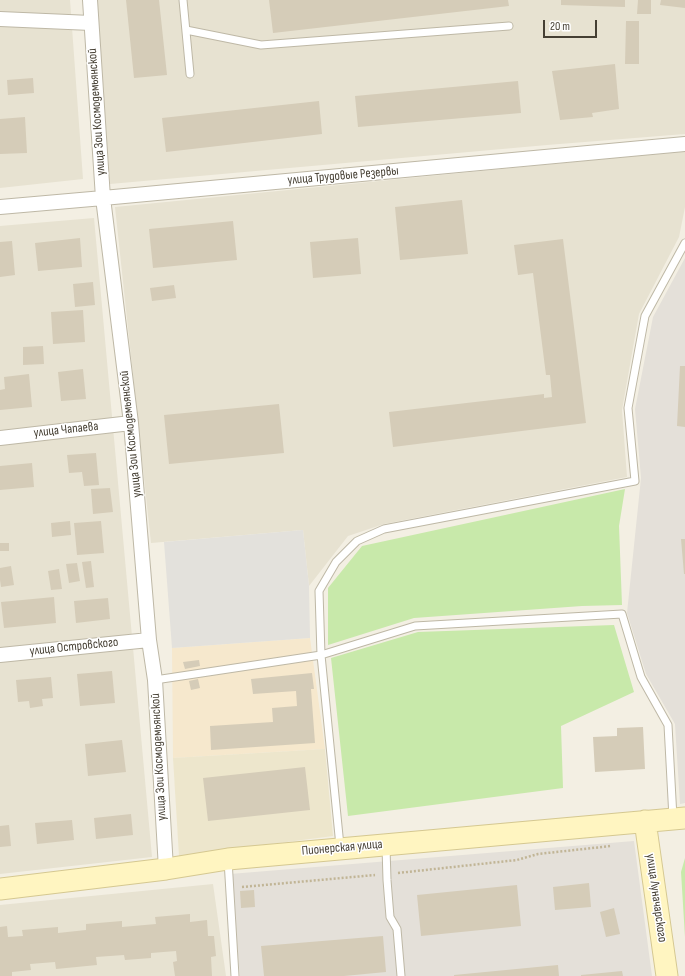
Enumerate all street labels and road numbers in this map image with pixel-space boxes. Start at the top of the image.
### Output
street label: улица Зои Космодемьянской [85,48,109,176]
street label: улица Трудовые Резервы [287,163,399,189]
street label: улица Зои Космодемьянской [117,370,145,498]
street label: улица Чапаева [33,419,99,441]
street label: улица Островского [29,635,119,659]
street label: улица Зои Космодемьянской [148,693,170,821]
street label: Пионерская улица [301,837,383,859]
street label: улица Луначарского [642,853,670,943]

